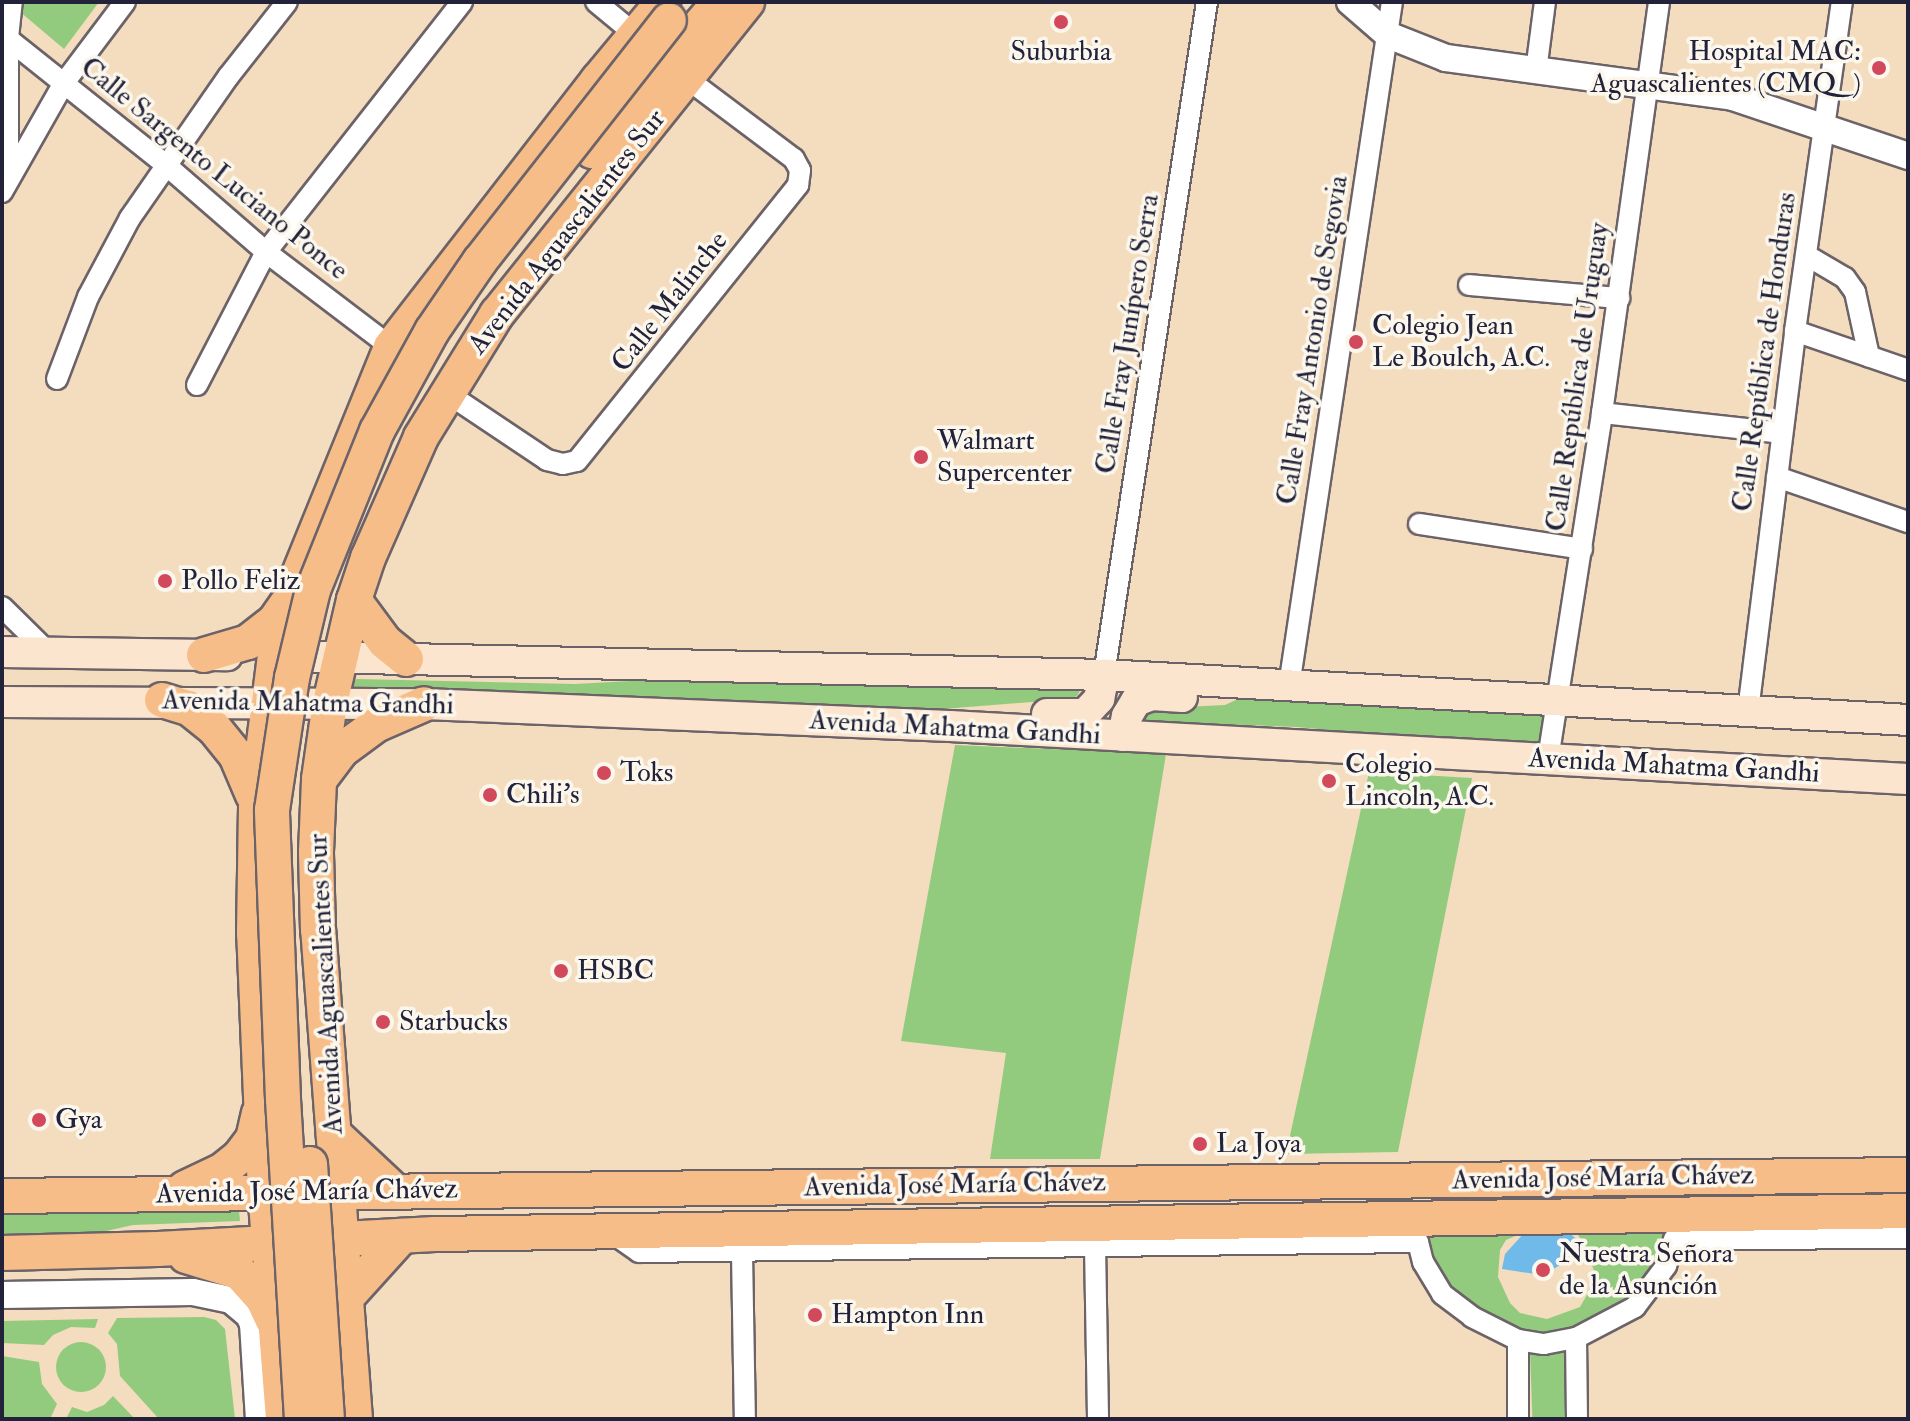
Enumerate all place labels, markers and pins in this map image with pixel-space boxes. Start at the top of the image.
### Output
marker: Suburbia [1052,13,1070,31]
place label: Suburbia [1010,35,1112,69]
place label: Hospital MAC: Aguascalientes (CMQ) [1590,35,1861,101]
marker: Hospital MAC: Aguascalientes (CMQ) [1868,57,1890,79]
place label: Colegio Jean Le Boulch, A.C. [1372,309,1550,375]
marker: Colegio Jean Le Boulch, A.C. [1347,333,1365,351]
place label: Walmart Supercenter [937,424,1072,490]
marker: Walmart Supercenter [912,448,930,466]
place label: Pollo Feliz [181,564,300,598]
marker: Pollo Feliz [156,572,174,590]
place label: Colegio Lincoln, A.C. [1345,748,1494,814]
place label: Toks [620,756,673,790]
marker: Toks [595,764,613,782]
marker: Colegio Lincoln, A.C. [1320,772,1338,790]
place label: Chili's [506,778,580,812]
marker: Chili's [481,786,499,804]
place label: HSBC [577,954,654,988]
marker: HSBC [552,962,570,980]
place label: Starbucks [399,1005,508,1039]
marker: Starbucks [374,1013,392,1031]
place label: Gya [55,1103,102,1137]
marker: Gya [30,1111,48,1129]
place label: La Joya [1216,1127,1302,1161]
marker: La Joya [1191,1135,1209,1153]
place label: Nuestra Señora de la Asunción [1559,1237,1733,1303]
marker: Nuestra Señora de la Asunción [1534,1261,1552,1279]
place label: Hampton Inn [831,1298,984,1332]
marker: Hampton Inn [806,1306,824,1324]

